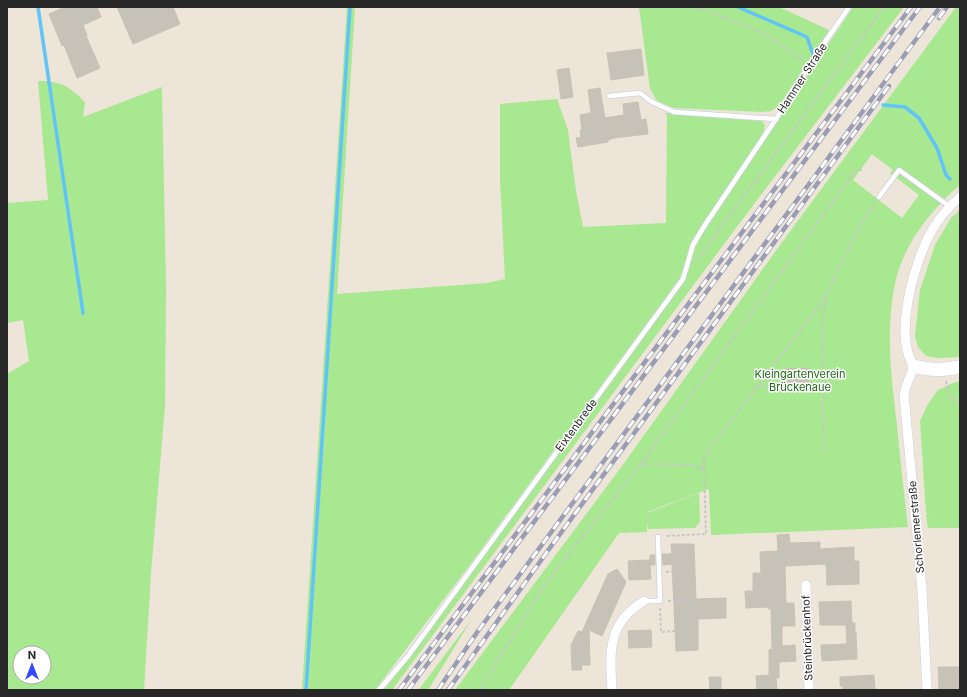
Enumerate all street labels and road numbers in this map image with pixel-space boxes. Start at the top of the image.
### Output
street label: Hammer Straße [774,40,830,116]
street label: Eixtenbrede [552,396,600,454]
street label: Schorlemerstraße [905,480,927,574]
street label: Steinbrückenhof [799,595,815,681]

